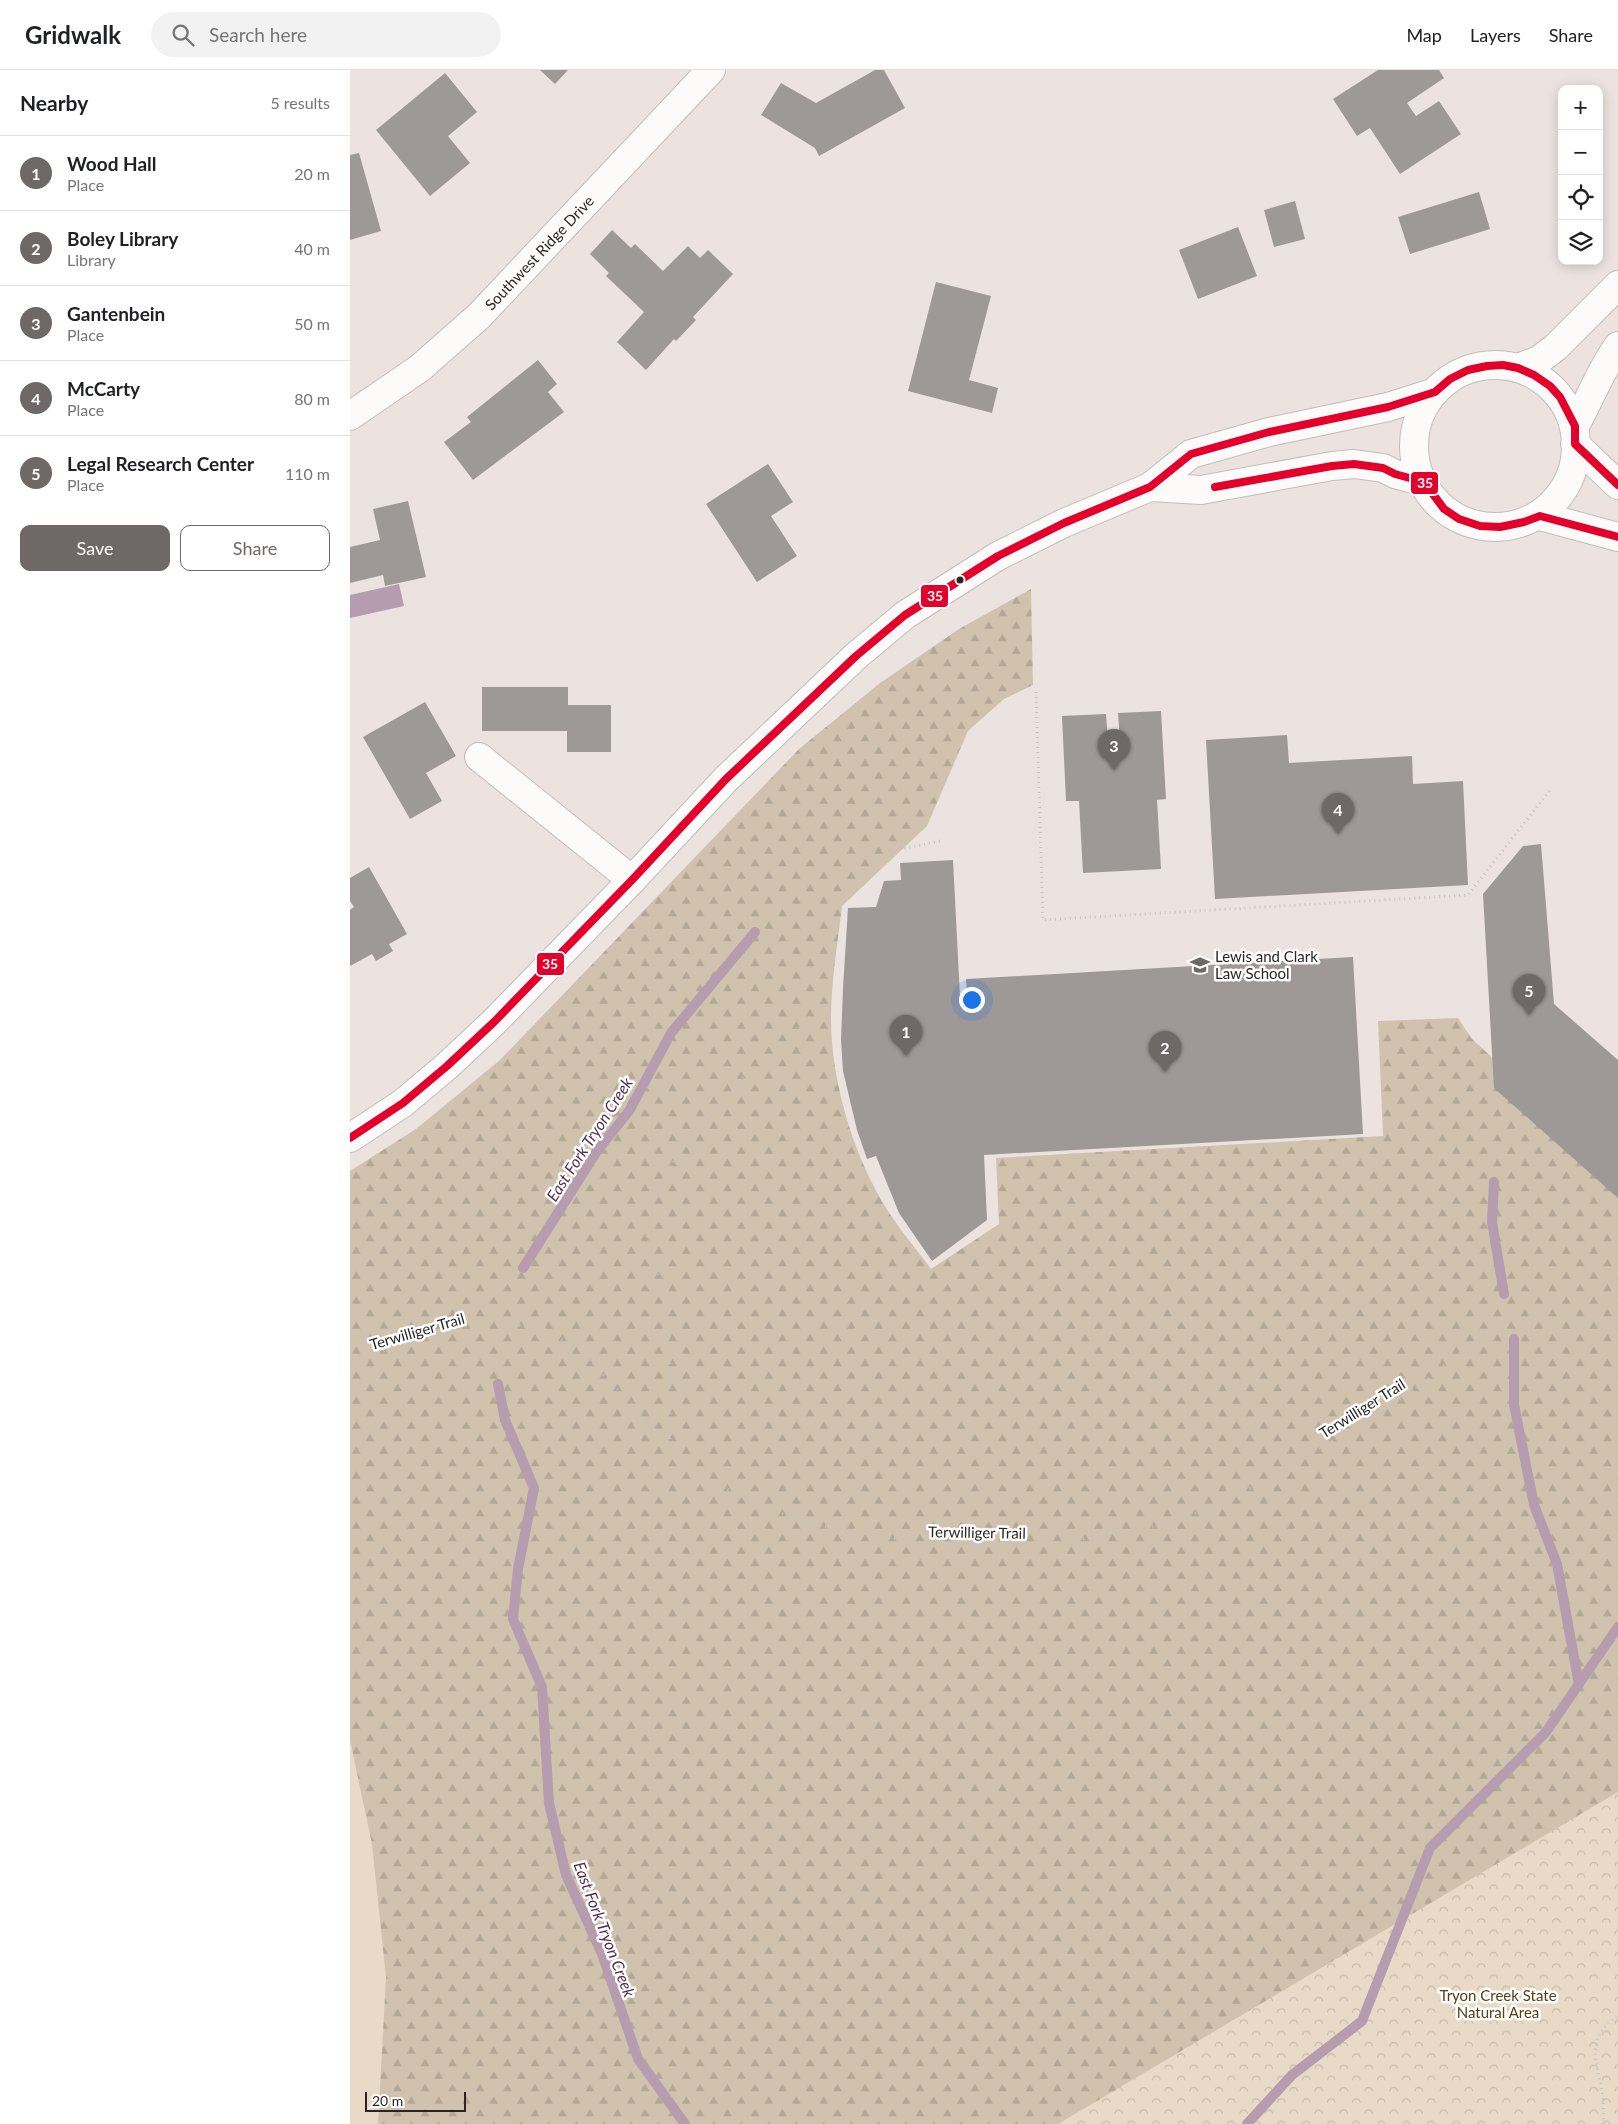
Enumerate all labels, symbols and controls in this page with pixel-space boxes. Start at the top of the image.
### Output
search box [151,12,501,57]
text: Gridwalk [25,20,121,49]
icon: search [169,21,197,49]
text: Search here [209,23,307,46]
text: Map [1406,24,1442,46]
text: Layers [1470,24,1521,46]
text: Share [1549,24,1593,46]
map controls [1558,85,1603,265]
button: + [1558,85,1603,130]
text: Nearby [20,90,88,115]
text: 5 results [270,93,330,112]
button: − [1558,130,1603,175]
text: Wood Hall [67,152,157,175]
text: 1 [31,164,41,183]
text: 20 m [294,164,330,183]
text: Place [67,175,104,194]
button: locate [1558,175,1603,220]
street label: Southwest Ridge Drive [481,191,597,313]
button: layers [1558,220,1603,265]
text: Boley Library [67,227,178,250]
text: 2 [31,239,41,258]
text: 40 m [294,239,330,258]
text: Library [67,250,116,269]
text: Gantenbein [67,302,165,325]
text: 3 [31,314,41,333]
text: 50 m [294,314,330,333]
text: Place [67,325,104,344]
text: McCarty [67,377,140,400]
text: 4 [31,389,41,408]
text: 80 m [294,389,330,408]
text: Place [67,400,104,419]
text: Legal Research Center [67,452,254,475]
text: 5 [31,464,41,483]
text: 110 m [285,464,330,483]
line badge: 35 [1410,471,1439,495]
text: 35 [1417,474,1433,491]
text: Place [67,475,104,494]
button: Save [20,525,170,571]
button: Share [180,525,330,571]
unlabelled marker [955,575,965,585]
line badge: 35 [920,584,949,608]
text: 35 [927,587,943,604]
pin: 3 [1098,729,1130,770]
pin: 4 [1322,793,1354,834]
place label: Lewis and Clark Law School [1215,947,1318,982]
line badge: 35 [536,952,565,976]
school or university icon: Lewis and Clark Law School [1189,954,1211,976]
text: 35 [542,955,558,972]
pin: 5 [1513,974,1545,1015]
your location [959,987,985,1013]
pin: 1 [890,1015,922,1056]
pin: 2 [1149,1031,1181,1072]
water label: East Fork Tryon Creek [542,1073,636,1204]
street label: Terwilliger Trail [368,1309,466,1353]
street label: Terwilliger Trail [1316,1374,1408,1442]
street label: Terwilliger Trail [928,1522,1026,1542]
water label: East Fork Tryon Creek [570,1859,640,2000]
park label: Tryon Creek State Natural Area [1439,1986,1557,2021]
scale bar [365,2089,466,2112]
text: 20 m [372,2092,403,2109]

